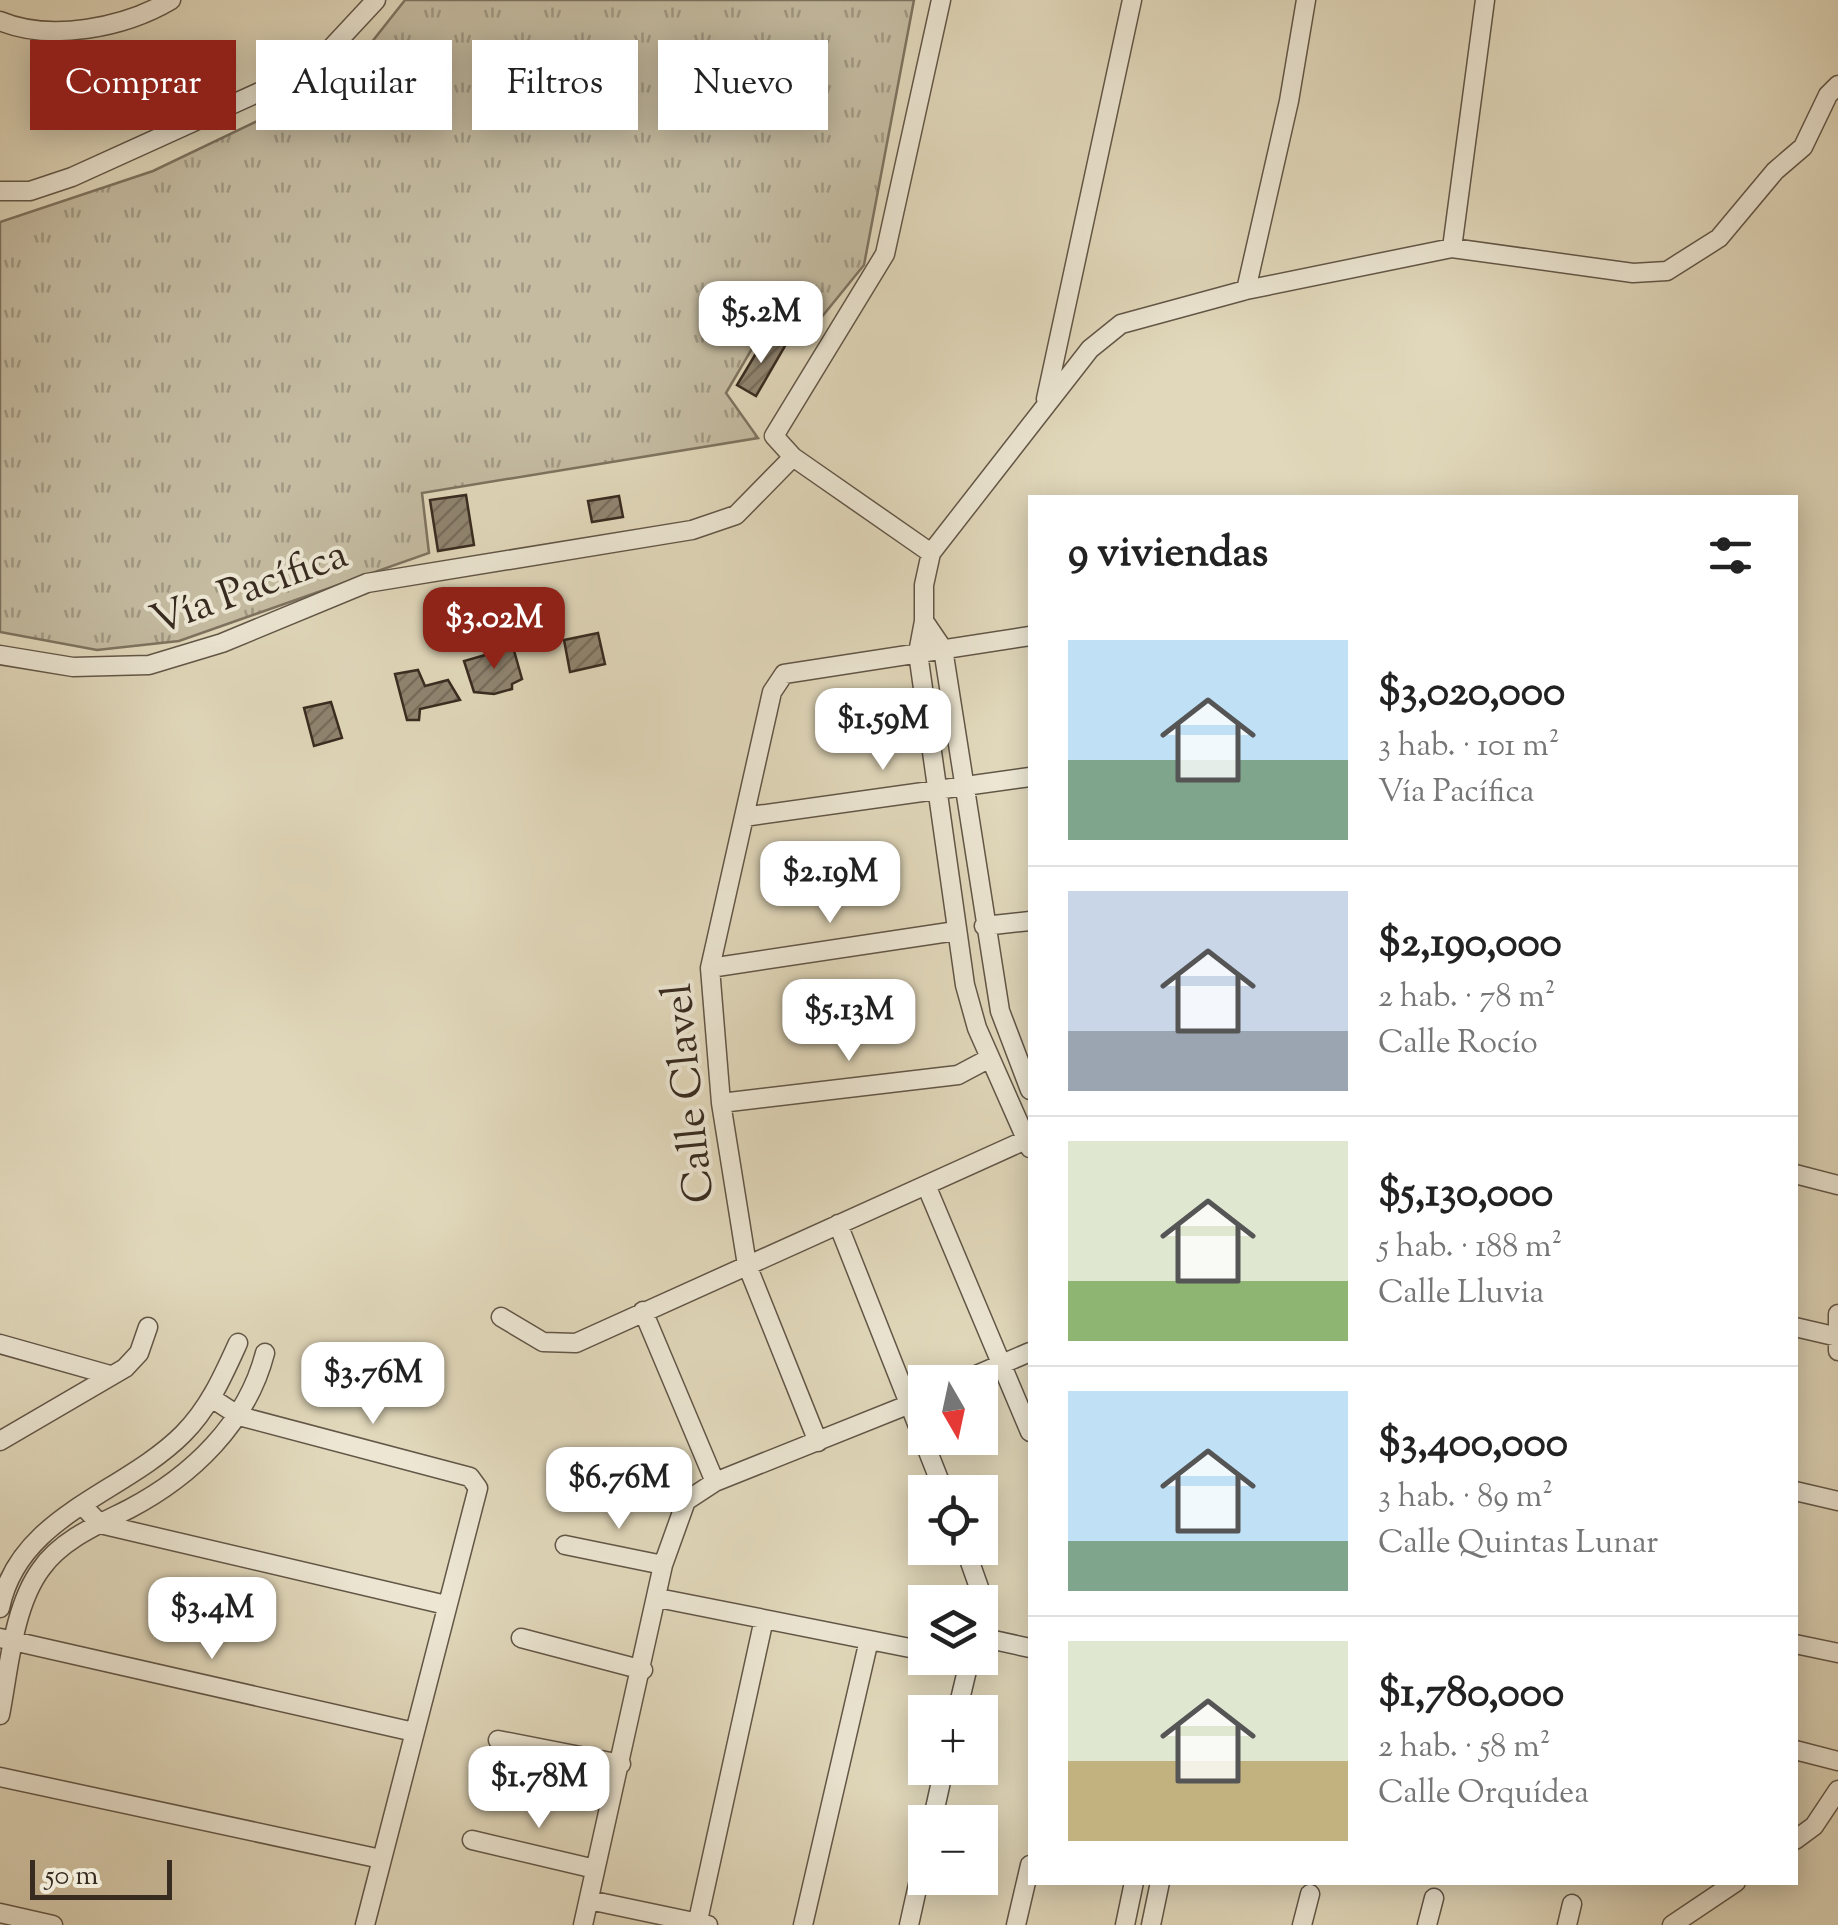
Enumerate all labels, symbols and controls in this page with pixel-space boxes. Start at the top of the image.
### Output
chip: Comprar [30,40,236,130]
chip: Alquilar [256,40,452,130]
chip: Filtros [472,40,638,130]
chip: Nuevo [658,40,828,130]
pin: $5.2M [691,281,831,366]
text: $5.2M [721,290,801,336]
text: 9 viviendas [1068,525,1268,585]
street label: Vía Pacífica [143,527,357,653]
icon: filters [1703,528,1758,583]
pin: $3.02M [413,587,575,672]
text: $3.02M [445,596,543,642]
text: $3,020,000 [1378,664,1565,724]
icon: home [1148,680,1268,800]
pin: $1.59M [802,688,964,773]
text: $1.59M [837,697,929,743]
text: 3 hab. · 101 m² [1378,724,1559,770]
text: Vía Pacífica [1378,770,1535,816]
pin: $2.19M [749,841,911,926]
text: $2.19M [782,850,878,896]
text: $2,190,000 [1378,915,1562,975]
icon: home [1148,931,1268,1051]
text: 2 hab. · 78 m² [1378,975,1556,1021]
pin: $5.13M [768,979,930,1064]
street label: Calle Clavel [650,980,732,1206]
text: $5.13M [804,988,894,1034]
text: Calle Rocío [1378,1021,1538,1067]
text: $5,130,000 [1378,1165,1553,1225]
icon: home [1148,1181,1268,1301]
text: 5 hab. · 188 m² [1378,1225,1562,1271]
text: Calle Lluvia [1378,1271,1544,1317]
pin: $3.76M [292,1342,454,1427]
text: $3.76M [323,1351,423,1397]
north arrow [908,1365,998,1455]
map controls [908,1365,998,1895]
text: $3,400,000 [1378,1415,1568,1475]
icon: home [1148,1431,1268,1551]
pin: $6.76M [538,1447,700,1532]
text: $6.76M [568,1456,670,1502]
button: locate [908,1475,998,1565]
text: 3 hab. · 89 m² [1378,1475,1553,1521]
text: Calle Quintas Lunar [1378,1521,1658,1567]
pin: $3.4M [142,1577,282,1662]
button: layers [908,1585,998,1675]
text: $3.4M [170,1586,254,1632]
text: $1,780,000 [1378,1665,1564,1725]
icon: home [1148,1681,1268,1801]
button: + [908,1695,998,1785]
text: 2 hab. · 58 m² [1378,1725,1550,1771]
pin: $1.78M [458,1746,620,1831]
text: $1.78M [490,1755,588,1801]
text: Calle Orquídea [1378,1771,1589,1817]
button: − [908,1805,998,1895]
scale bar [30,1855,172,1900]
text: 50 m [45,1857,99,1897]

